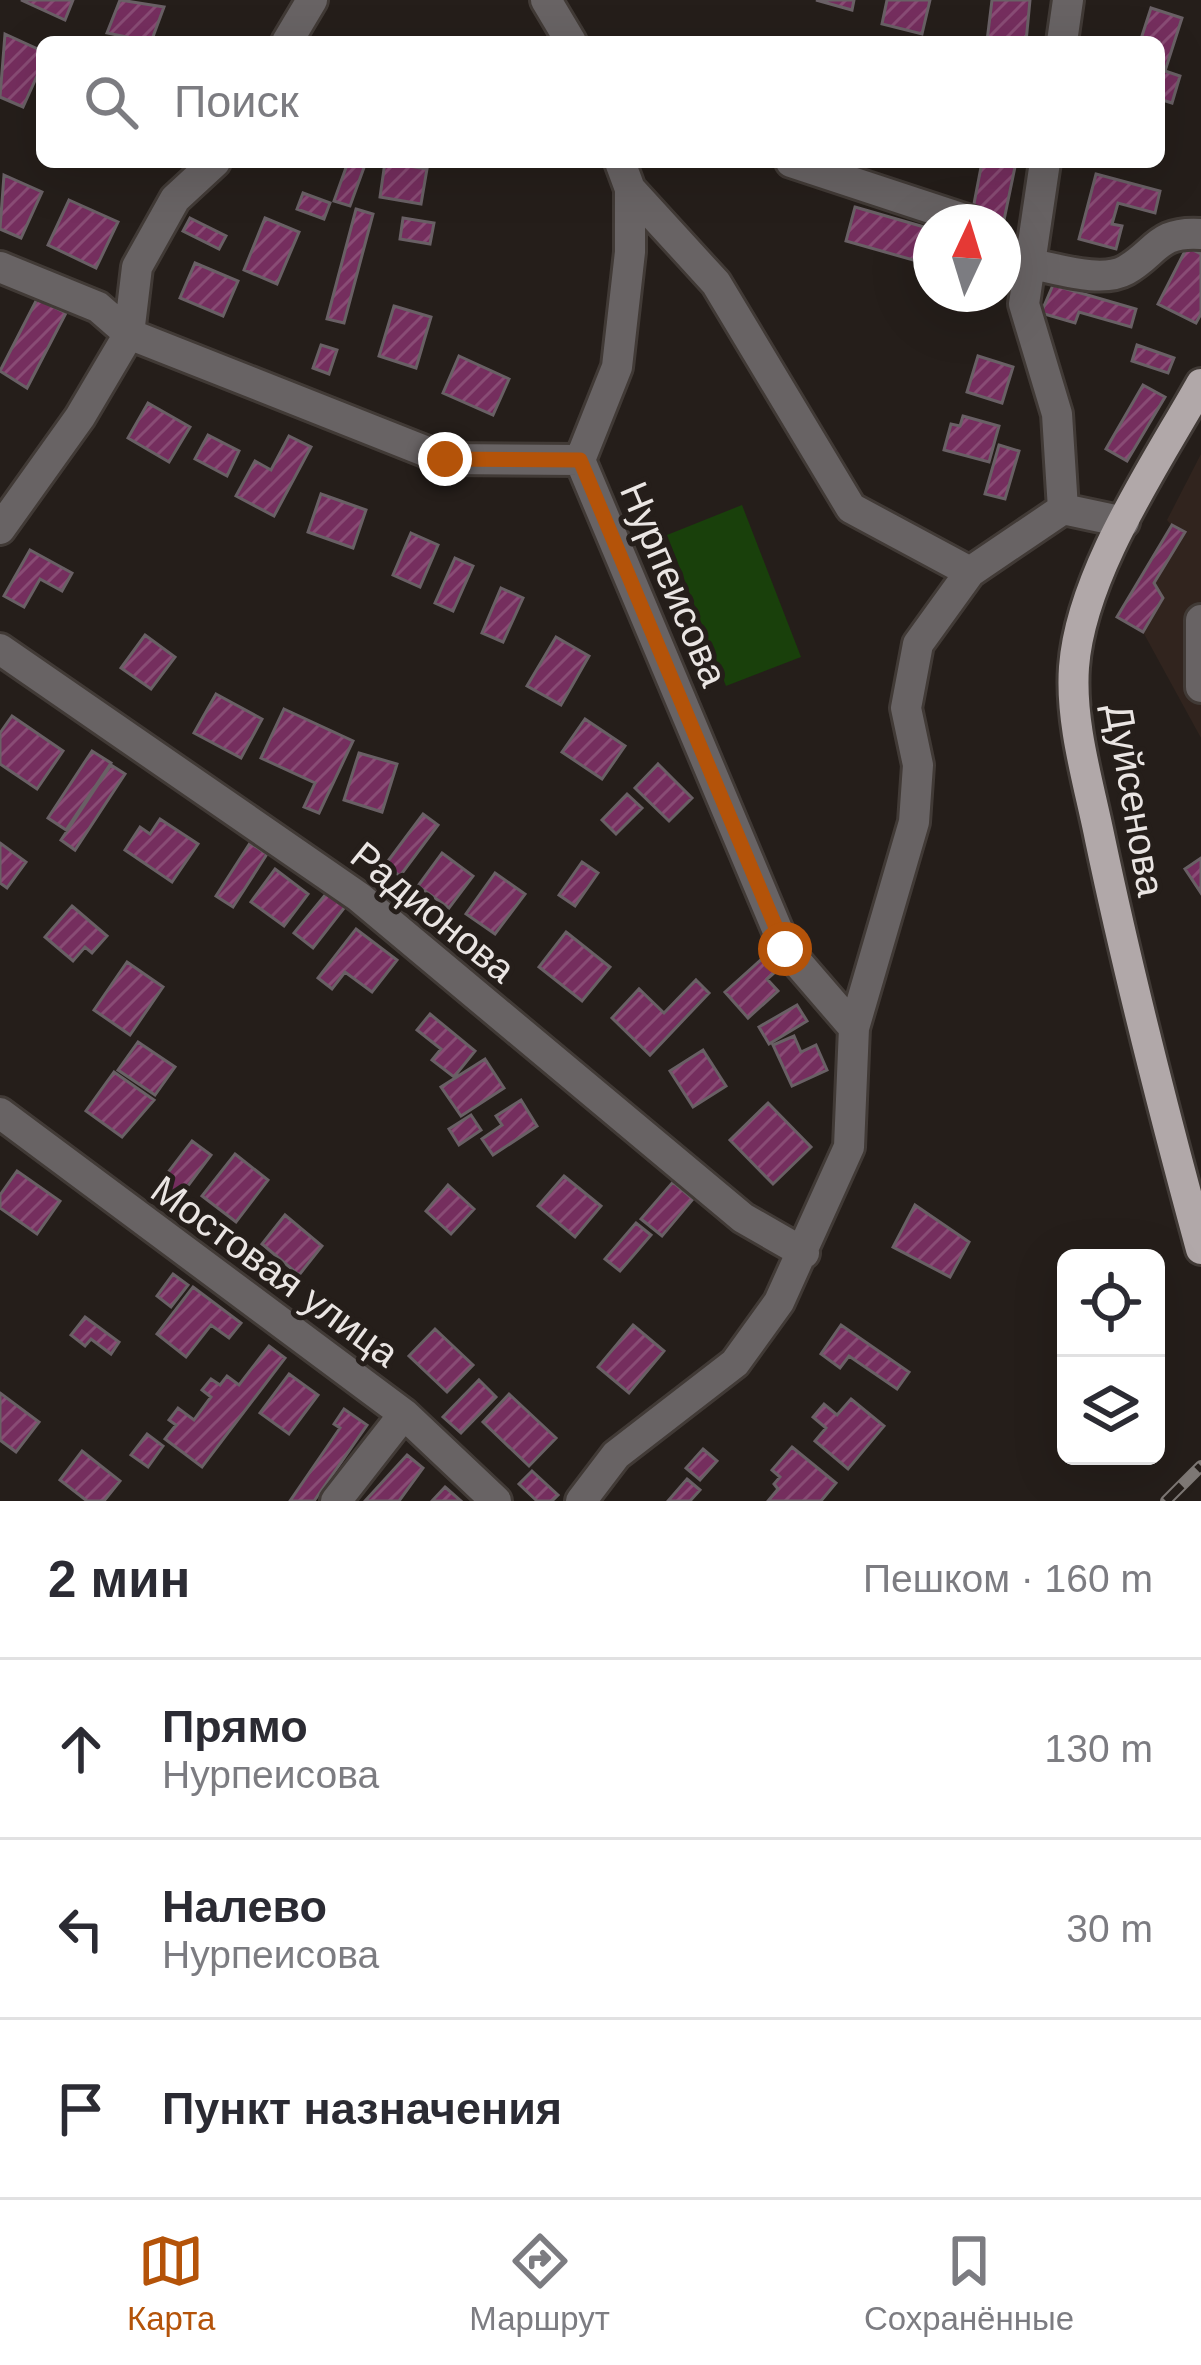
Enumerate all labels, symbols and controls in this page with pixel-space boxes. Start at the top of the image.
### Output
search box [36,36,1165,168]
icon: search [78,69,144,135]
text: Поиск [174,76,299,127]
north arrow [913,204,1021,312]
route end [418,432,472,486]
street label: Нурпеисова [612,476,736,693]
street label: Дуйсенова [1097,700,1173,900]
street label: Радионова [343,833,524,991]
route start [758,922,812,976]
street label: Мостовая улица [143,1167,407,1375]
map controls [1057,1249,1165,1465]
button: locate [1057,1249,1165,1357]
button: layers [1057,1357,1165,1465]
text: 2 мин [48,1551,190,1608]
text: Пешком · 160 m [863,1557,1153,1600]
text: Прямо [162,1701,308,1752]
icon: ahead [48,1716,114,1782]
text: 130 m [1045,1727,1153,1770]
text: Нурпеисова [162,1753,379,1796]
text: Налево [162,1881,327,1932]
icon: left [48,1896,114,1962]
text: 30 m [1066,1907,1153,1950]
text: Нурпеисова [162,1933,379,1976]
icon: arrive [48,2076,114,2142]
text: Пункт назначения [162,2083,562,2134]
tab: Карта [127,2228,215,2338]
tab: Маршрут [469,2228,610,2338]
tab: Сохранённые [864,2228,1074,2338]

